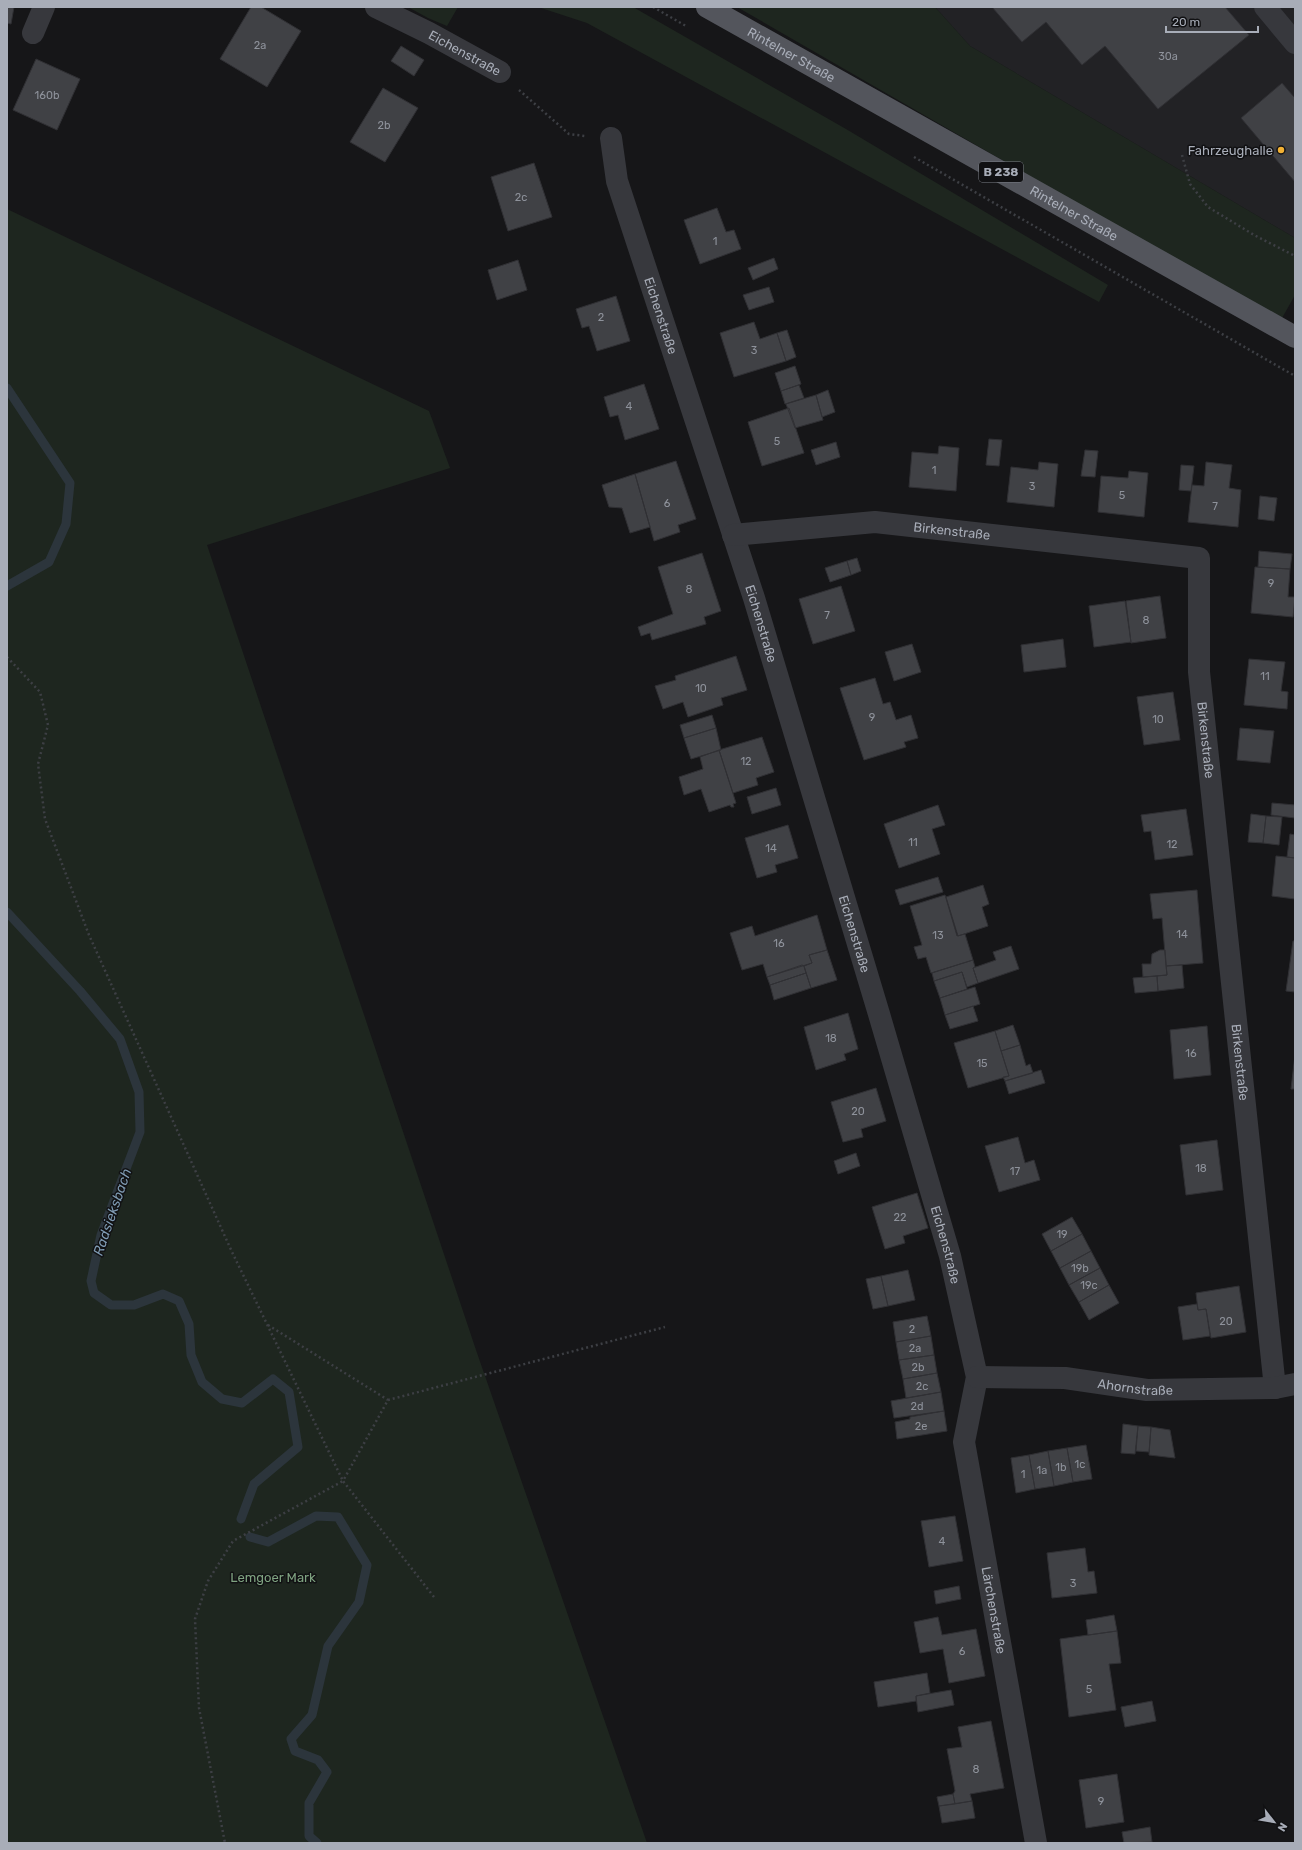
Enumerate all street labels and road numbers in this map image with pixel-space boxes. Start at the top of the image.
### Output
street label: Rintelner Straße [745,24,838,85]
street label: Eichenstraße [426,27,503,79]
road number: B 238 [979,162,1023,182]
street label: Rintelner Straße [1027,183,1120,244]
street label: Eichenstraße [641,275,680,356]
street label: Birkenstraße [913,519,991,543]
street label: Eichenstraße [742,583,780,664]
street label: Birkenstraße [1194,701,1217,779]
street label: Eichenstraße [836,893,873,974]
street label: Birkenstraße [1228,1023,1251,1101]
street label: Eichenstraße [928,1204,963,1285]
street label: Ahornstraße [1097,1376,1173,1398]
street label: Lärchenstraße [979,1565,1009,1655]

